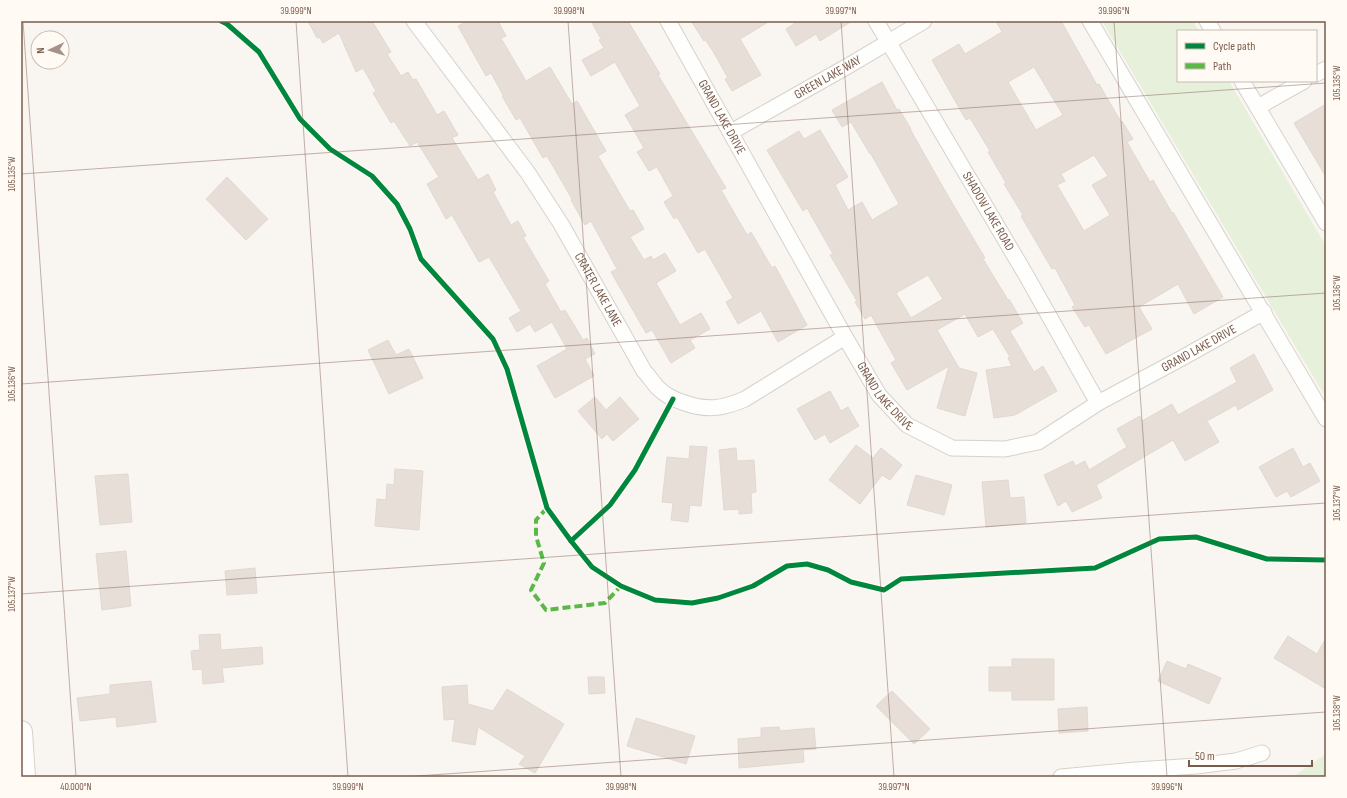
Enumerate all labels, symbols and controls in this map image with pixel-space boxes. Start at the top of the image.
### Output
text: 39.999°N [280,5,312,17]
text: 39.998°N [553,5,585,17]
text: 39.997°N [825,5,857,17]
text: 39.996°N [1098,5,1130,17]
north arrow [30,30,70,70]
legend [1177,30,1317,82]
text: Cycle path [1213,39,1255,54]
text: N [34,47,47,54]
street label: GREEN LAKE WAY [791,52,864,103]
text: Path [1213,59,1231,74]
text: 105.135°W [1331,65,1343,101]
street label: GRAND LAKE DRIVE [694,77,749,157]
text: 105.135°W [6,156,18,192]
street label: SHADOW LAKE ROAD [959,169,1018,254]
street label: CRATER LAKE LANE [571,250,625,329]
text: 105.136°W [1331,275,1343,311]
street label: GRAND LAKE DRIVE [1159,321,1239,376]
street label: GRAND LAKE DRIVE [853,359,915,434]
text: 105.136°W [6,366,18,402]
text: 105.137°W [1331,485,1343,521]
text: 105.137°W [6,576,18,612]
text: 105.138°W [1331,695,1343,731]
scale bar [1189,742,1312,768]
text: 50 m [1195,749,1215,764]
text: 40.000°N [60,781,92,793]
text: 39.999°N [332,781,364,793]
text: 39.998°N [605,781,637,793]
text: 39.997°N [878,781,910,793]
text: 39.996°N [1151,781,1183,793]

